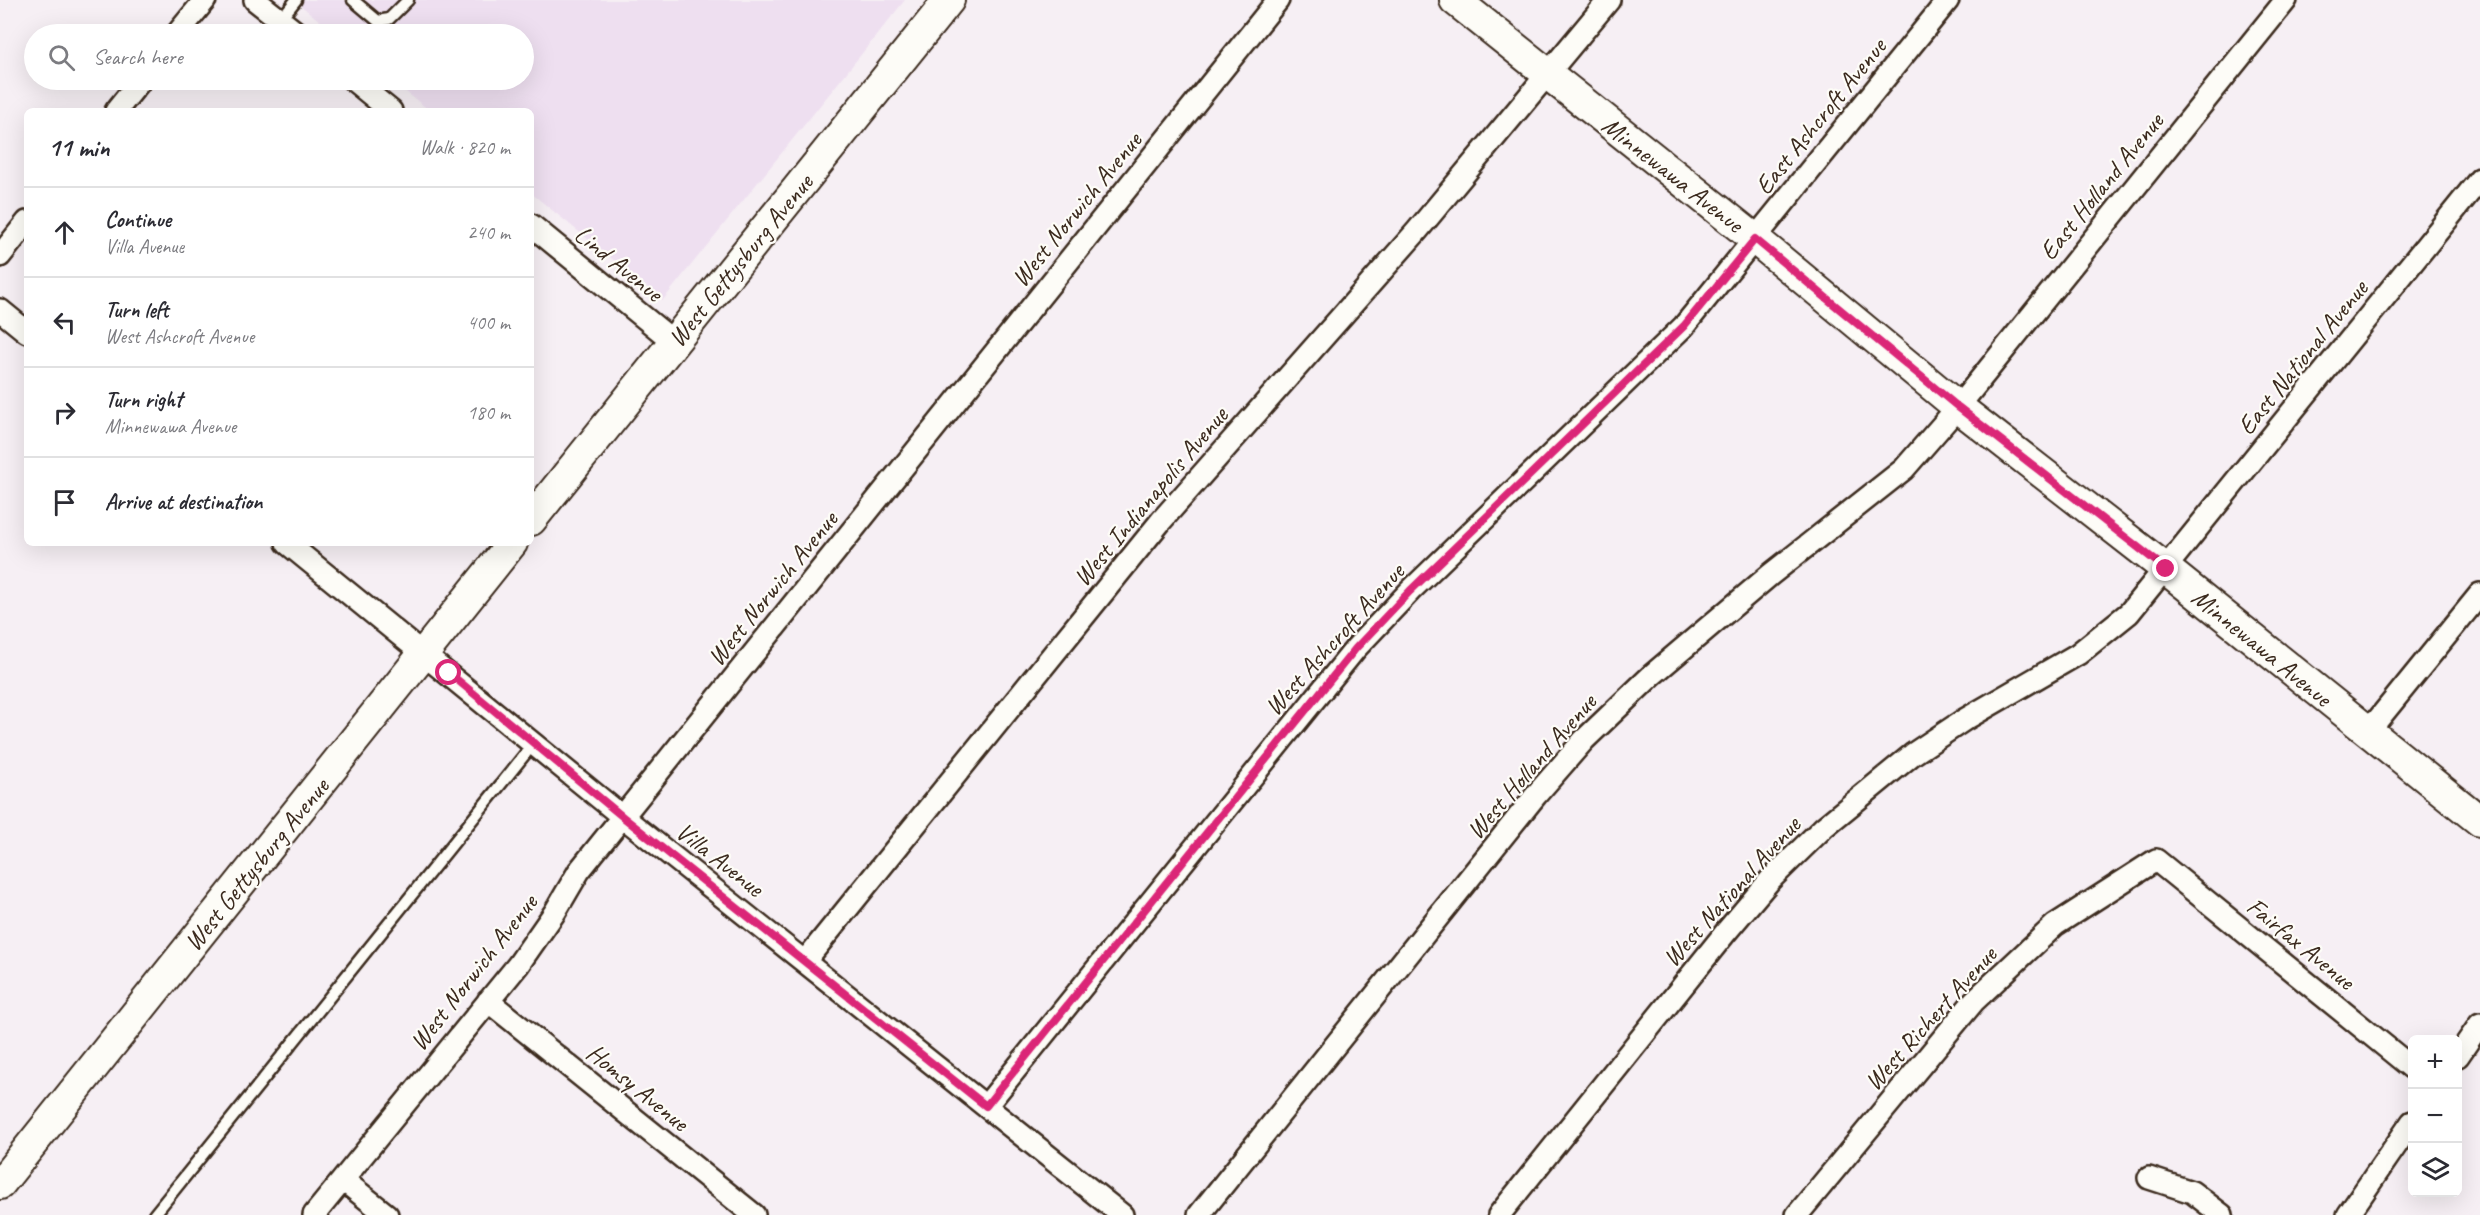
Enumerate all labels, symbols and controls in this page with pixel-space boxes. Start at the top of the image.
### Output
search box [24,24,534,90]
street label: East Ashcroft Avenue [1747,29,1895,201]
icon: search [45,41,78,74]
text: Search here [93,43,183,71]
street label: East Holland Avenue [2032,105,2172,267]
street label: Minnewawa Avenue [1595,109,1752,242]
street label: West Norwich Avenue [1004,124,1150,293]
text: 11 min [48,131,110,164]
text: Walk · 820 m [420,135,510,160]
street label: West Gettysburg Avenue [661,166,821,354]
text: Continue [105,206,171,234]
icon: ahead [48,216,81,249]
street label: Lind Avenue [568,218,672,311]
text: 240 m [467,220,510,245]
text: Villa Avenue [105,234,184,259]
street label: East National Avenue [2230,272,2376,442]
text: Turn left [105,296,169,324]
icon: left [48,306,81,339]
text: 400 m [467,310,510,335]
text: West Ashcroft Avenue [105,324,254,349]
text: Turn right [105,386,182,414]
icon: right [48,396,81,429]
street label: West Indianapolis Avenue [1066,399,1236,593]
text: 180 m [467,400,510,425]
text: Minnewawa Avenue [105,414,236,439]
icon: arrive [48,486,81,519]
text: Arrive at destination [105,488,262,516]
street label: West Norwich Avenue [700,503,846,672]
street label: West Ashcroft Avenue [1257,554,1413,722]
route end [2152,555,2178,581]
street label: Minnewawa Avenue [2185,581,2340,716]
route start [435,659,461,685]
street label: West Holland Avenue [1459,685,1605,846]
street label: West Gettysburg Avenue [177,770,337,958]
street label: West National Avenue [1655,808,1809,974]
street label: Villa Avenue [669,815,772,905]
street label: West Norwich Avenue [402,886,546,1057]
street label: Fairfax Avenue [2240,890,2363,998]
street label: West Richert Avenue [1857,938,2005,1097]
map controls [2408,1035,2462,1197]
button: + [2408,1035,2462,1089]
street label: Homsy Avenue [580,1036,697,1140]
button: − [2408,1089,2462,1143]
button: layers [2408,1143,2462,1197]

